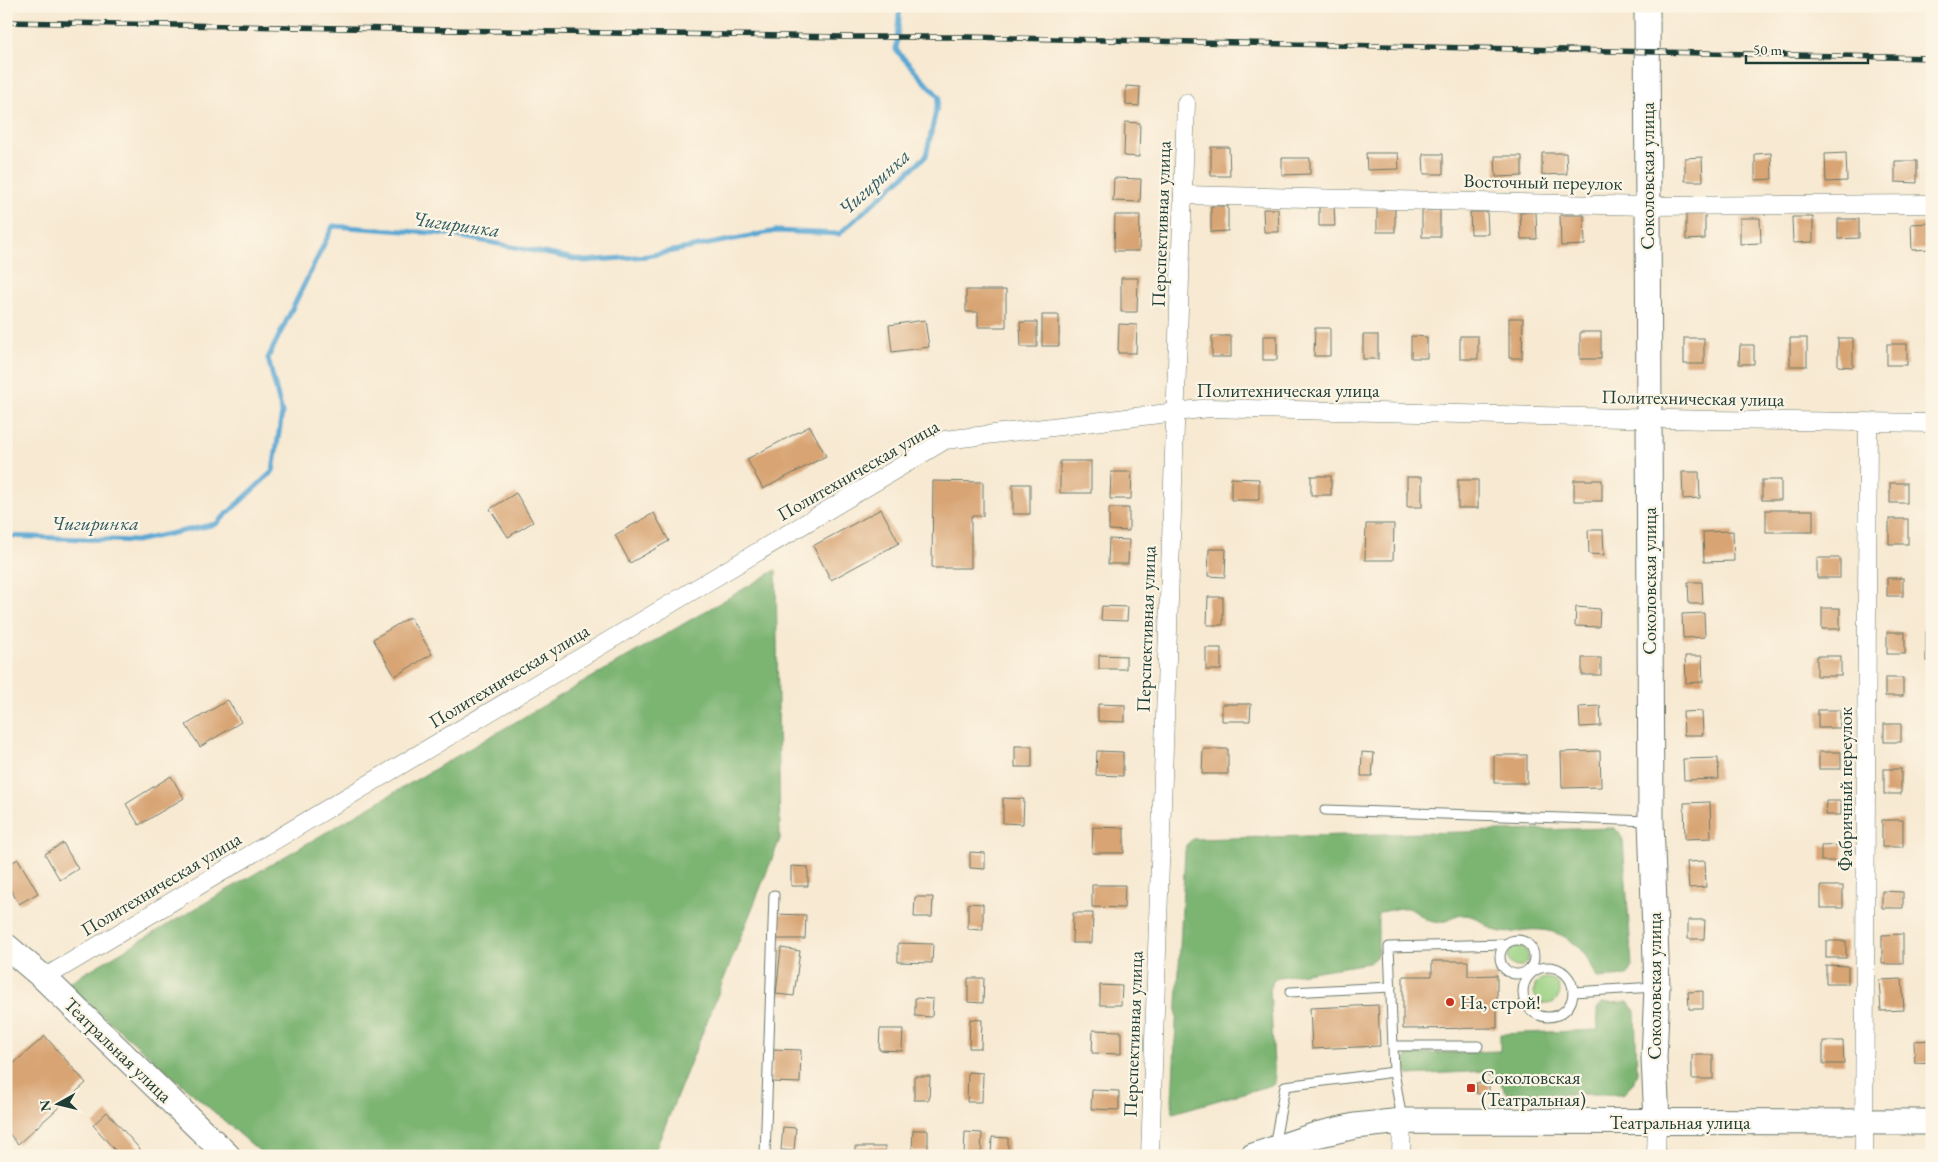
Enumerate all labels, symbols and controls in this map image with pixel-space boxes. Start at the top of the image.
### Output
scale bar [1746,32,1868,64]
text: 50 m [1753,40,1782,59]
street label: Соколовская улица [1635,102,1660,250]
street label: Перспективная улица [1146,140,1176,308]
water label: Чигиринка [833,143,915,221]
street label: Восточный переулок [1463,168,1623,196]
water label: Чигиринка [411,205,501,243]
street label: Политехническая улица [1196,378,1380,403]
street label: Политехническая улица [1601,384,1785,412]
street label: Политехническая улица [772,413,944,527]
street label: Соколовская улица [1637,507,1662,655]
water label: Чигиринка [51,510,139,536]
street label: Перспективная улица [1131,545,1161,713]
street label: Политехническая улица [424,618,594,734]
street label: Фабричный переулок [1833,707,1858,871]
street label: Политехническая улица [76,826,246,942]
street label: Соколовская улица [1642,912,1667,1060]
street label: Перспективная улица [1118,950,1148,1118]
place label: На, строй! [1460,990,1541,1015]
street label: Театральная улица [59,992,178,1108]
marker: На, строй! [1444,996,1456,1008]
place label: Соколовская (Театральная) [1481,1065,1586,1112]
north arrow [32,1080,82,1130]
marker: Соколовская (Театральная) [1465,1082,1477,1094]
text: N [35,1098,55,1113]
street label: Театральная улица [1609,1110,1751,1135]

